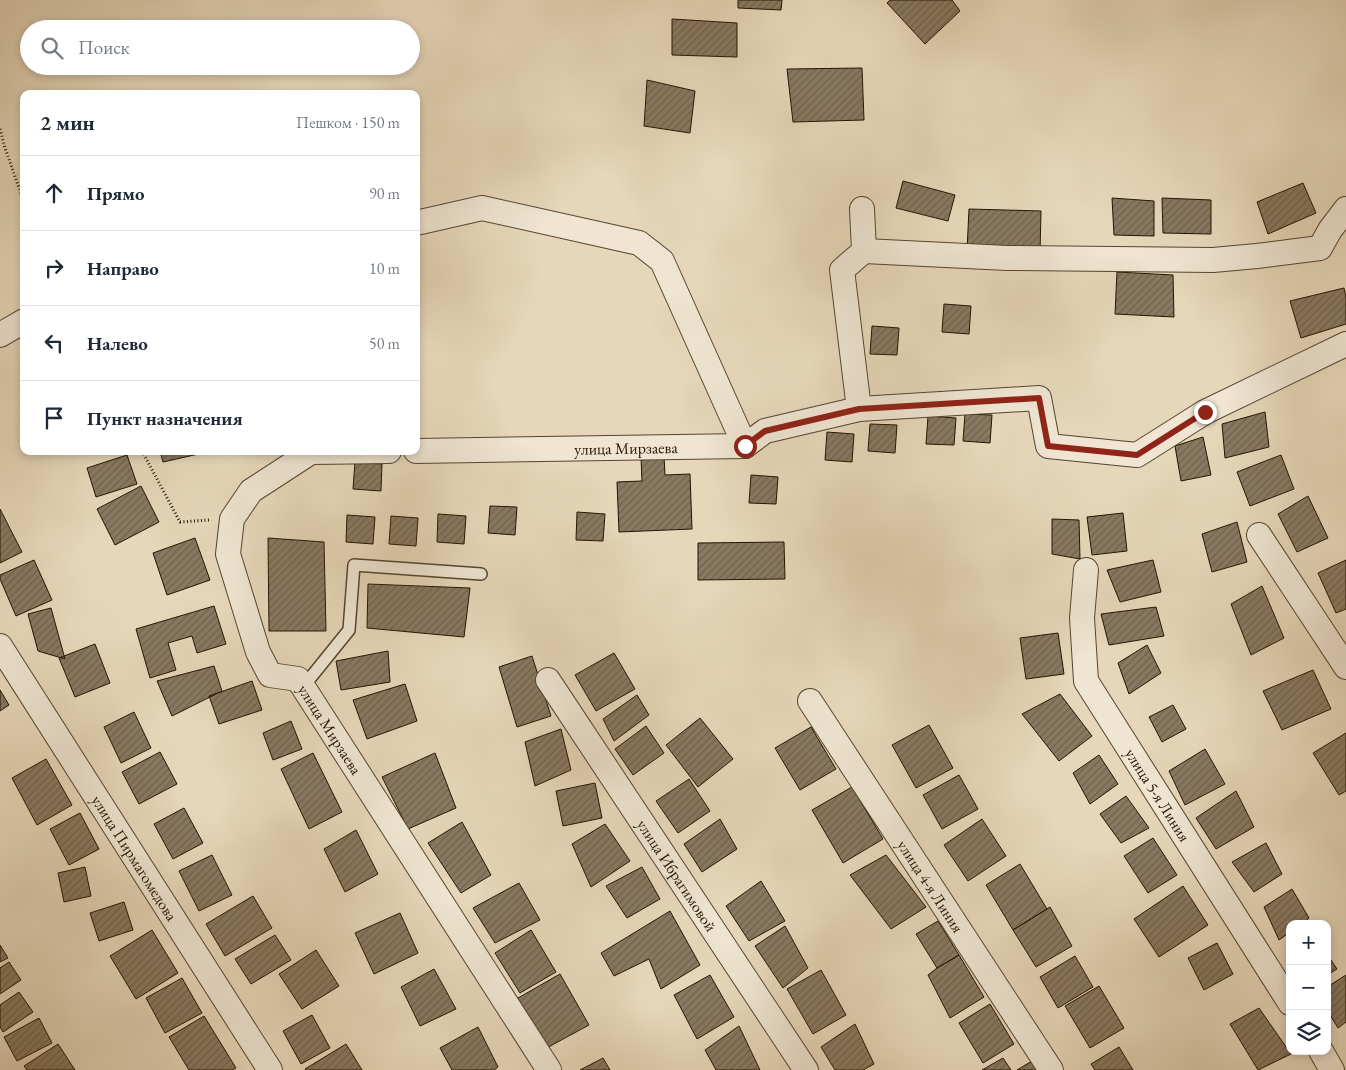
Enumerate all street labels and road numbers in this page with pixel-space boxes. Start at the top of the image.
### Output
street label: улица Мирзаева [574,437,678,460]
street label: улица Мирзаева [293,680,367,779]
street label: улица 5-я Линия [1120,744,1195,846]
street label: улица Пирмагомедова [87,791,183,925]
street label: улица Ибрагимовой [632,815,722,936]
street label: улица 4-я Линия [892,836,968,937]

